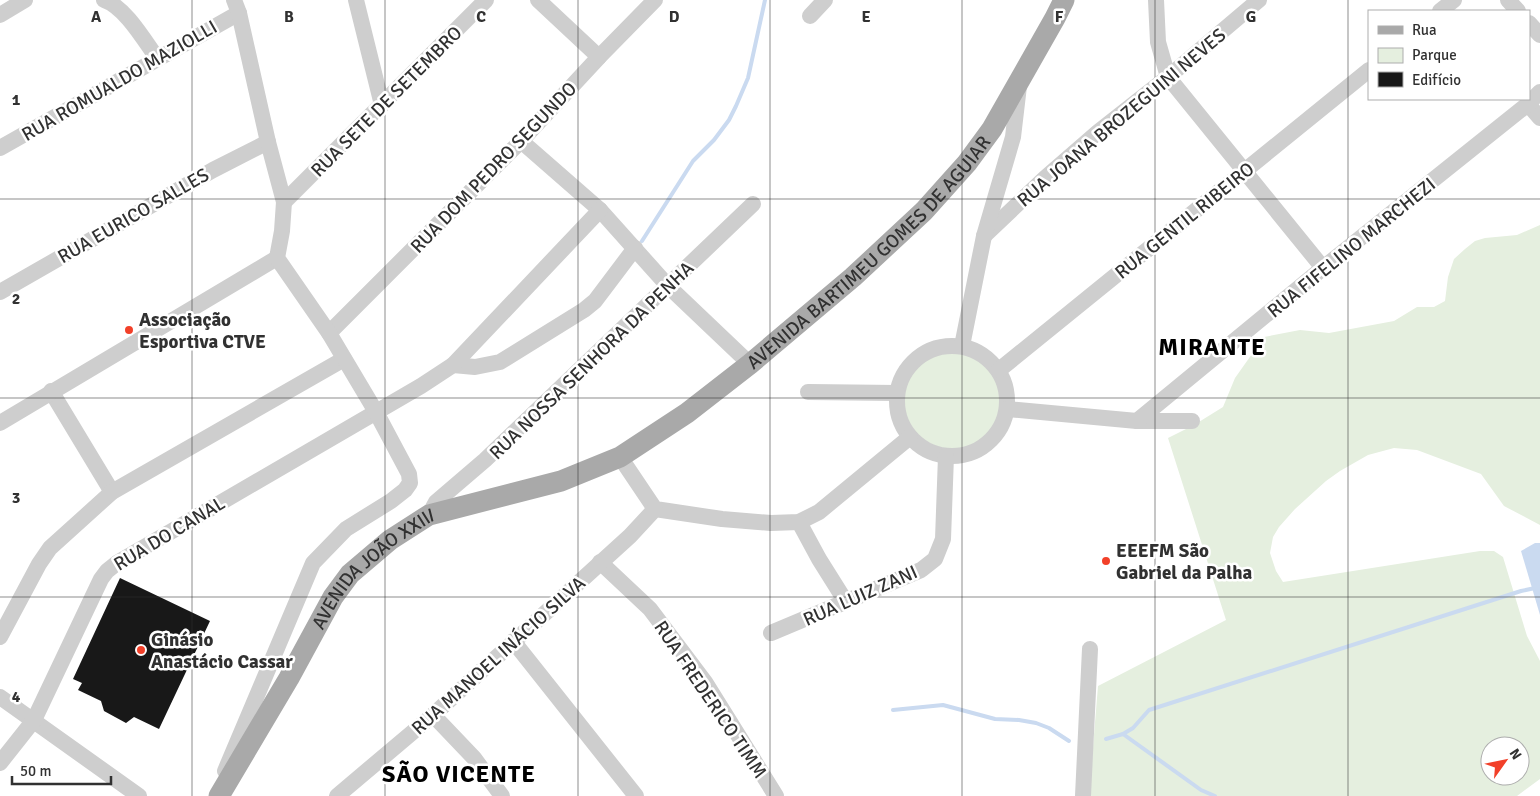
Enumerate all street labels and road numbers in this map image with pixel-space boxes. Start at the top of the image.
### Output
street label: RUA ROMUALDO MAZIOLLI [17,15,221,145]
street label: RUA SETE DE SETEMBRO [306,21,467,182]
street label: RUA JOANA BROZEGUINI NEVES [1012,23,1231,212]
street label: RUA DOM PEDRO SEGUNDO [406,77,582,258]
street label: AVENIDA BARTIMEU GOMES DE AGUIAR [742,131,996,375]
street label: RUA GENTIL RIBEIRO [1110,157,1259,284]
street label: RUA EURICO SALLES [54,163,213,269]
street label: RUA FIFELINO MARCHEZI [1263,172,1441,323]
street label: RUA NOSSA SENHORA DA PENHA [484,256,699,465]
street label: RUA DO CANAL [109,491,230,576]
street label: AVENIDA JOÃO XXIII [307,503,437,634]
street label: RUA LUIZ ZANI [800,560,921,632]
street label: RUA MANOEL INÁCIO SILVA [407,571,591,740]
street label: RUA FREDERICO TIMM [648,616,772,783]

